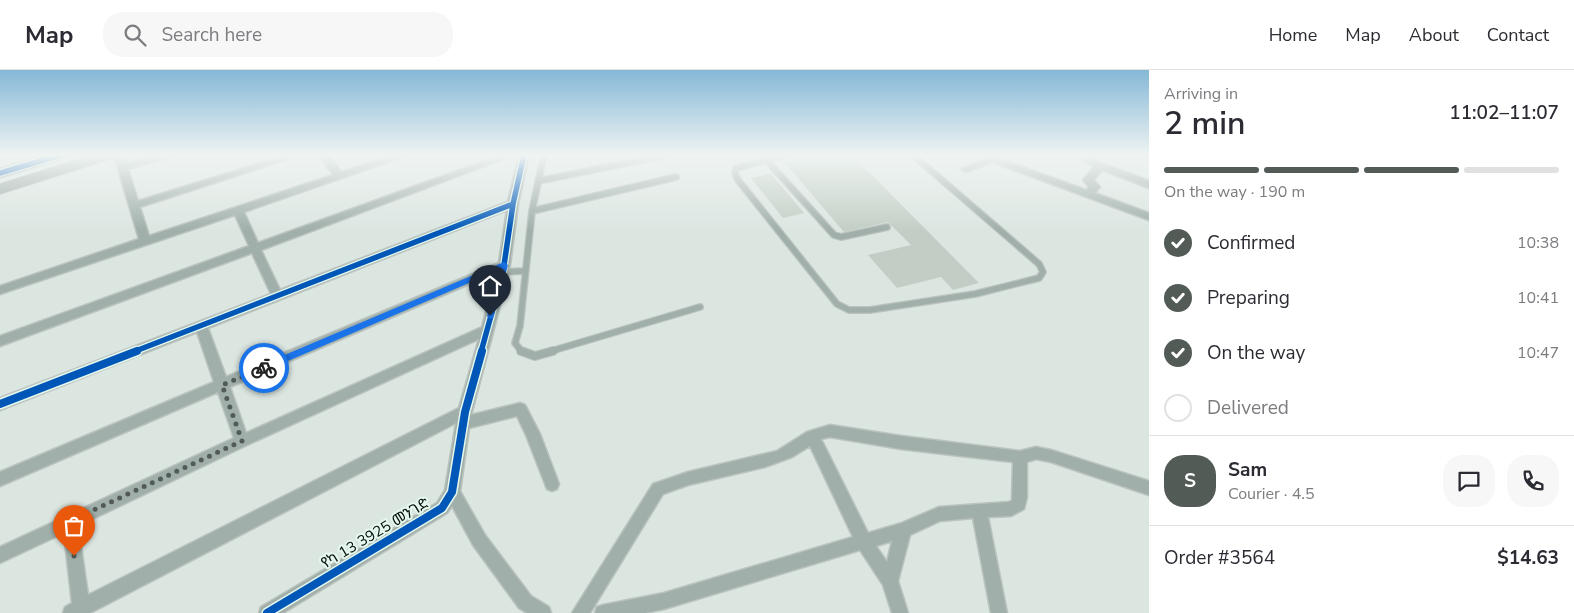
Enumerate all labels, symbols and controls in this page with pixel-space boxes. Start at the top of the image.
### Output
search box [103,12,453,57]
text: Map [25,19,73,51]
icon: search [121,21,149,49]
text: Search here [161,22,262,48]
text: Home [1269,23,1317,47]
text: Map [1345,23,1381,47]
text: About [1409,23,1459,47]
text: Contact [1487,23,1549,47]
text: Arriving in [1164,83,1238,105]
text: 11:02–11:07 [1449,100,1559,126]
text: 2 min [1164,102,1246,145]
text: On the way · 190 m [1164,181,1305,203]
icon: check [1164,229,1192,257]
text: Confirmed [1207,230,1295,256]
text: 10:38 [1517,232,1559,254]
pin [469,265,511,316]
icon: home [476,272,504,300]
icon: check [1164,284,1192,312]
text: Preparing [1207,285,1290,311]
text: 10:41 [1517,287,1559,309]
icon: check [1164,339,1192,367]
text: On the way [1207,340,1305,366]
text: 10:47 [1517,342,1559,364]
courier [239,343,289,393]
icon: bike [250,354,278,382]
text: Delivered [1207,395,1289,421]
button: chat [1443,455,1495,507]
button: phone [1507,455,1559,507]
text: Sam [1228,457,1267,483]
text: S [1184,468,1196,494]
text: Courier · 4.5 [1228,483,1314,505]
street label: የካ 13 3925 መንገድ [317,493,433,573]
pin [53,505,95,556]
icon: bag [60,512,88,540]
text: Order #3564 [1164,545,1275,571]
text: $14.63 [1497,545,1559,571]

